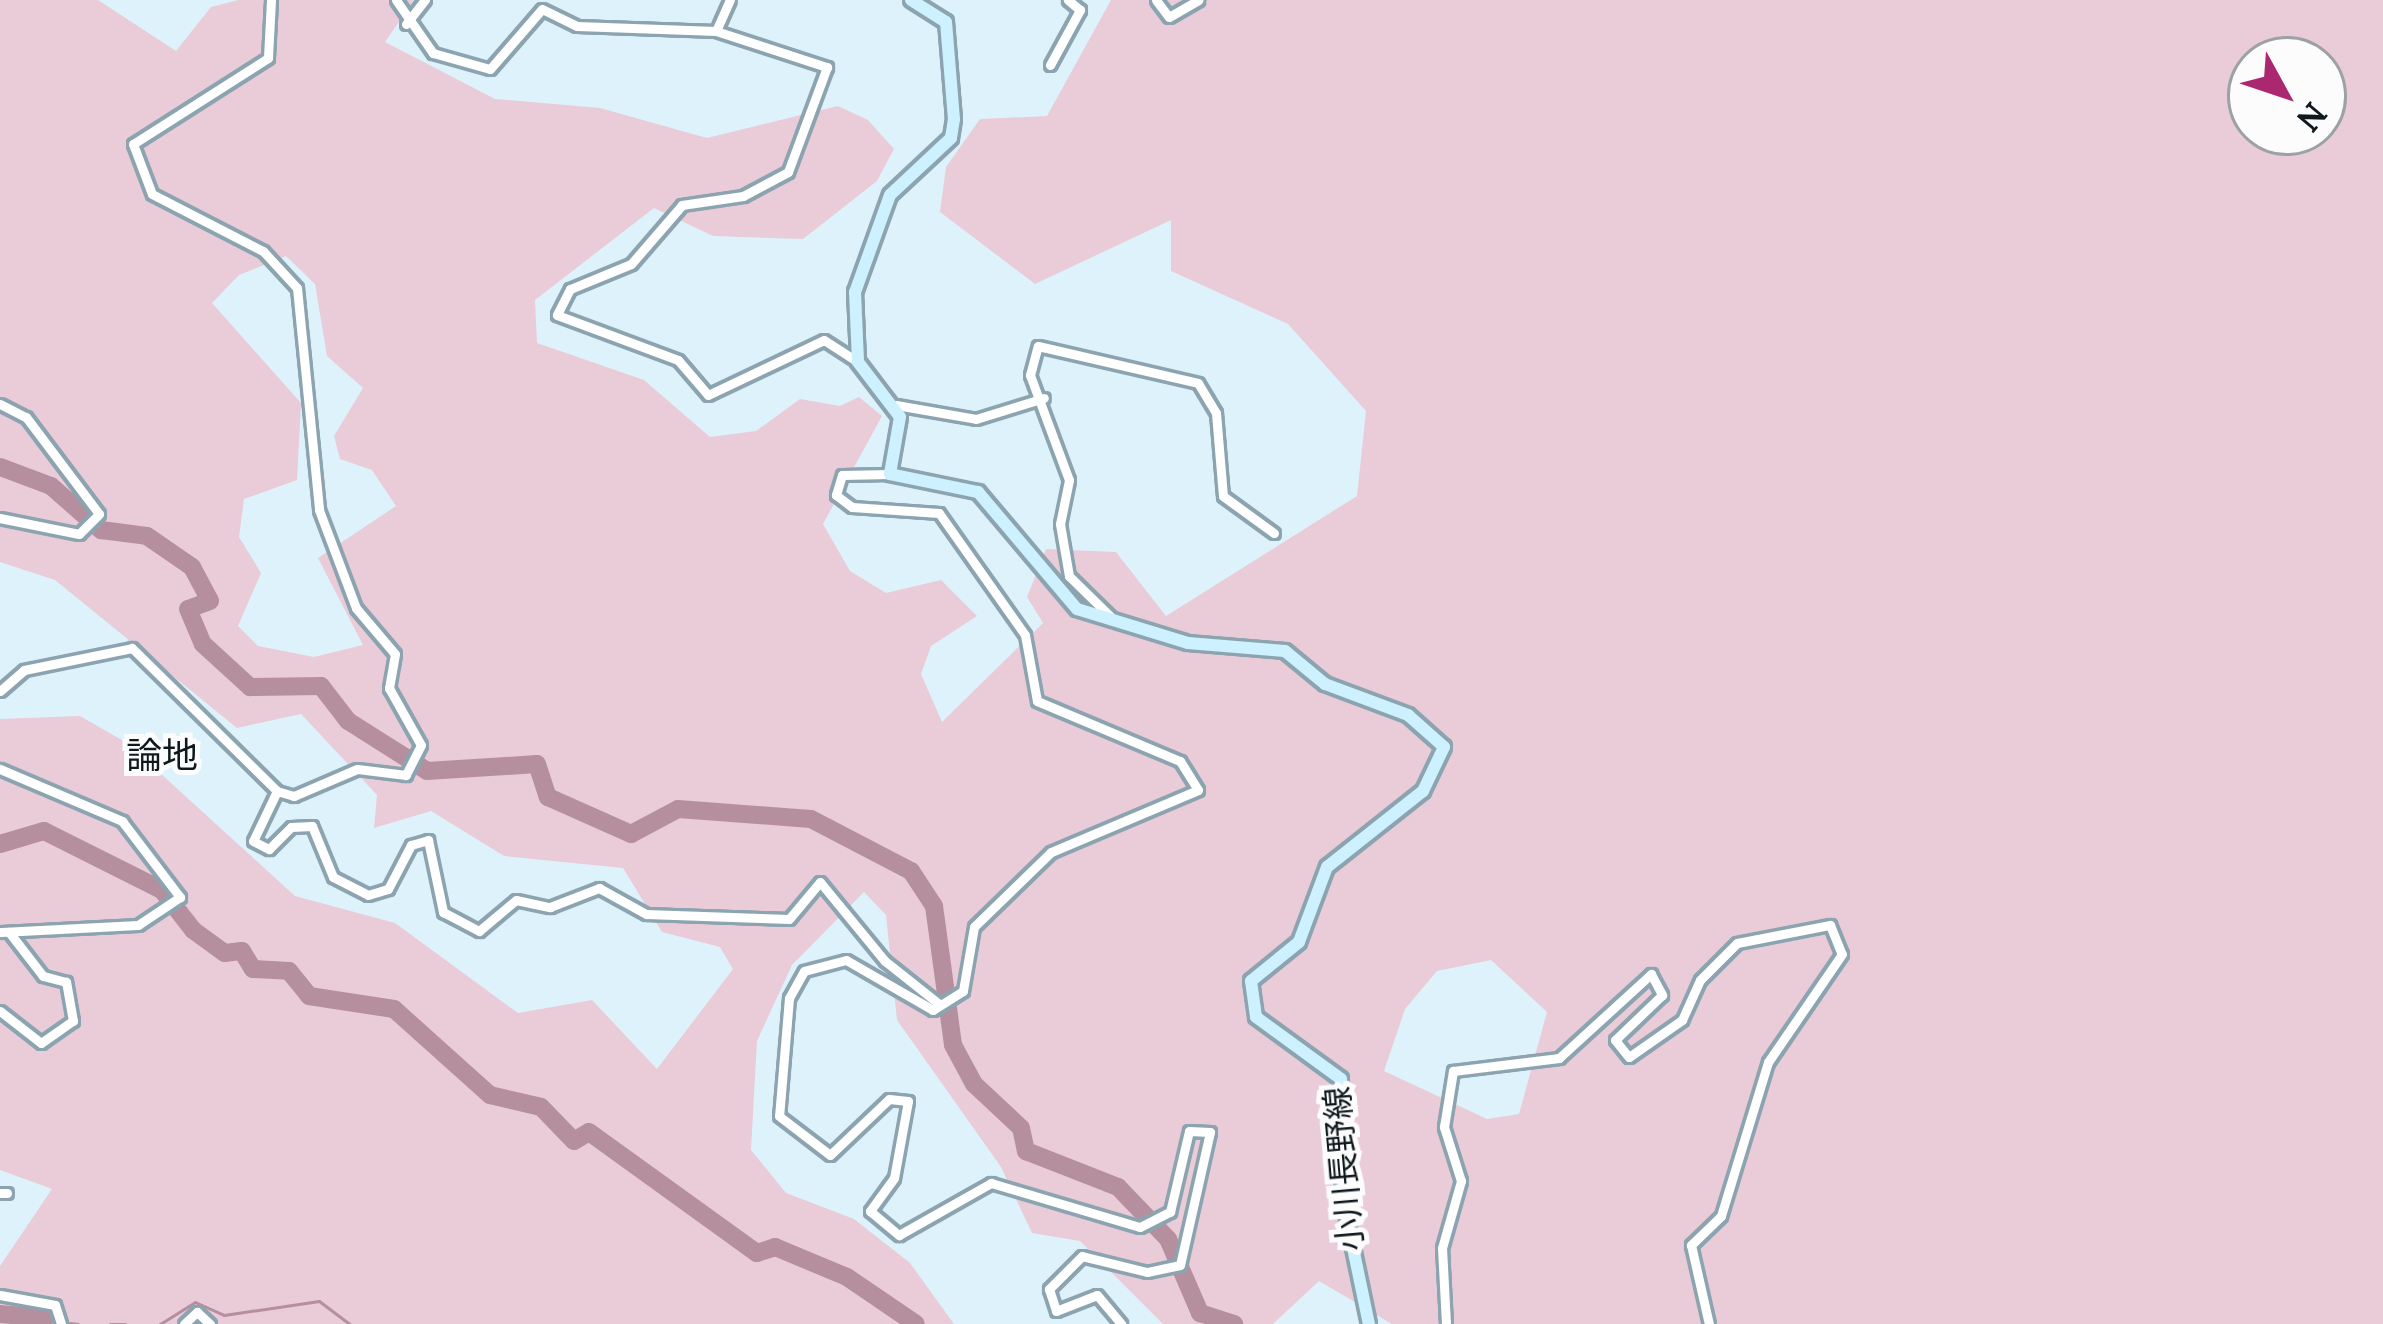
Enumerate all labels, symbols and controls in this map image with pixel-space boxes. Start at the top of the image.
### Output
north arrow [2227,36,2347,156]
text: N [2288,94,2337,140]
district label: 論地 [126,734,198,778]
street label: 小川長野線 [1317,1085,1371,1253]

